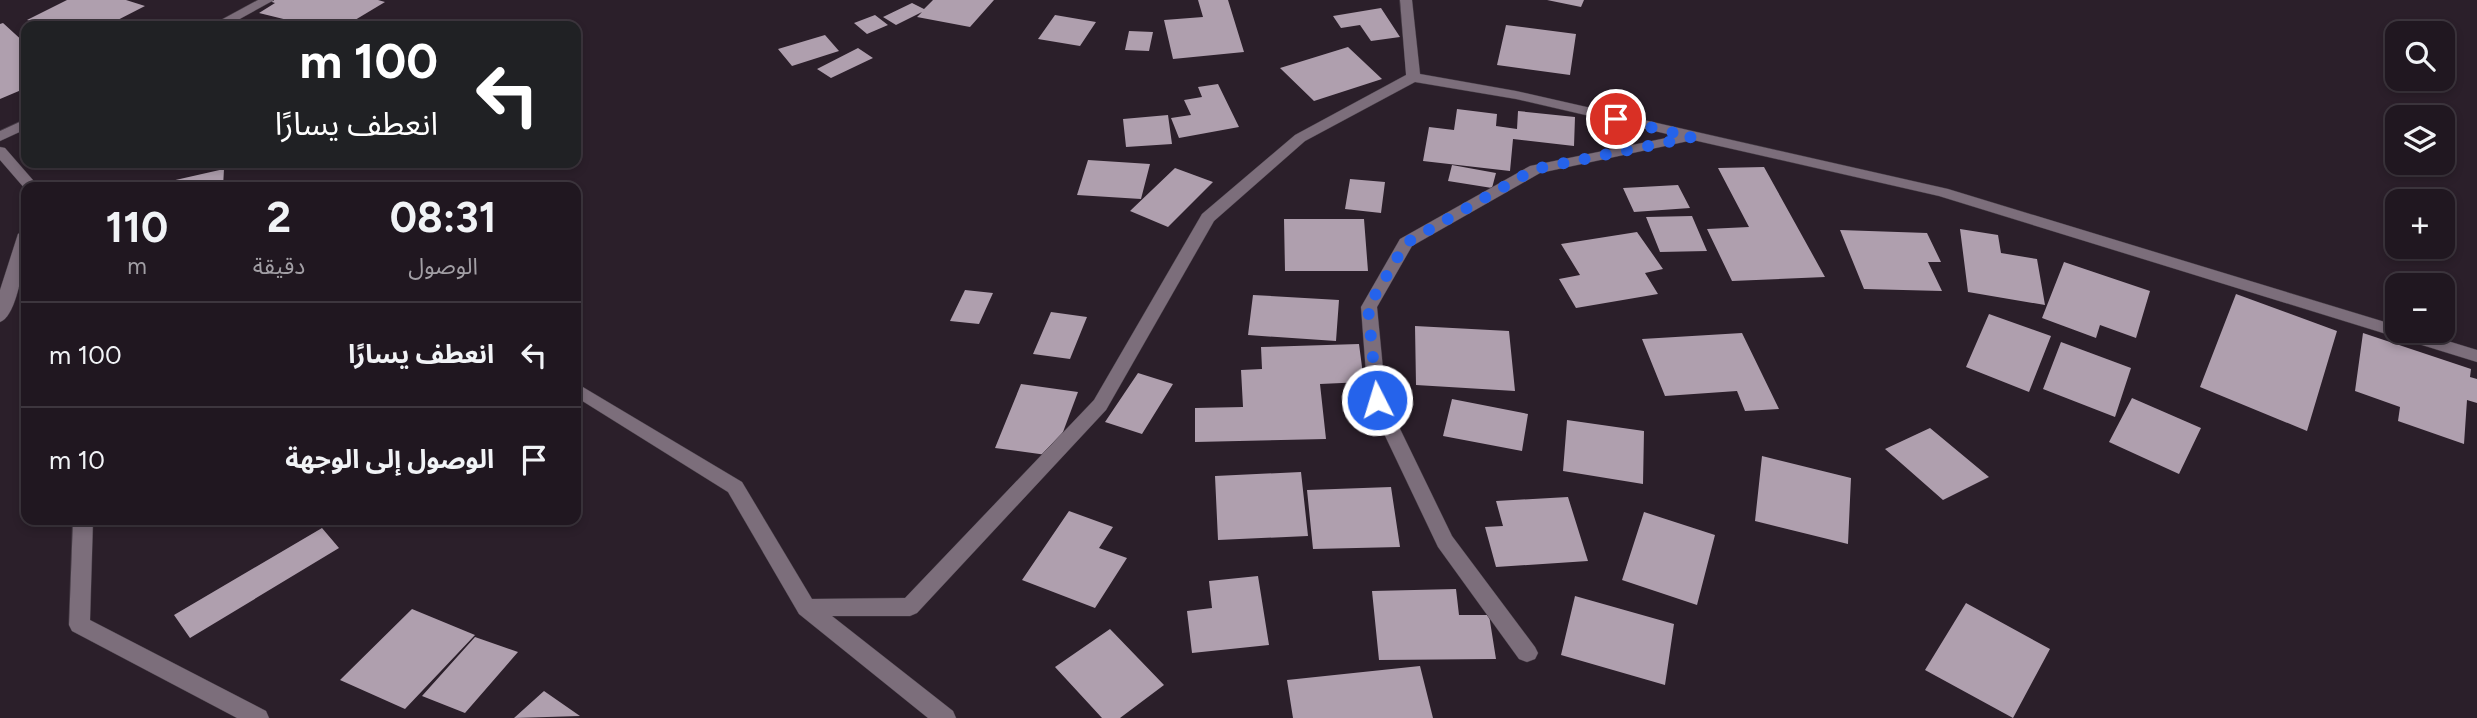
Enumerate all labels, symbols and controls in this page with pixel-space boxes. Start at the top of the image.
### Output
map controls [2385,21,2455,343]
button: search [2385,21,2455,91]
text: 100 m [299,31,438,90]
icon: left [462,49,553,140]
pin [1586,89,1646,149]
icon: arrive [1597,100,1635,138]
text: انعطف يسارًا [275,105,438,143]
button: layers [2385,105,2455,175]
button: + [2385,189,2455,259]
text: 2 [267,192,291,243]
text: 08:31 [390,192,496,243]
text: 110 [106,202,168,253]
text: m [127,252,147,280]
text: دقيقة [253,252,305,280]
text: الوصول [408,252,478,280]
button: − [2385,273,2455,343]
icon: left [515,336,553,374]
text: انعطف يسارًا [348,338,494,370]
text: 100 m [49,339,122,371]
position arrow [1340,363,1414,437]
icon: arrive [515,441,553,479]
text: الوصول إلى الوجهة [285,443,494,475]
text: 10 m [49,444,105,476]

